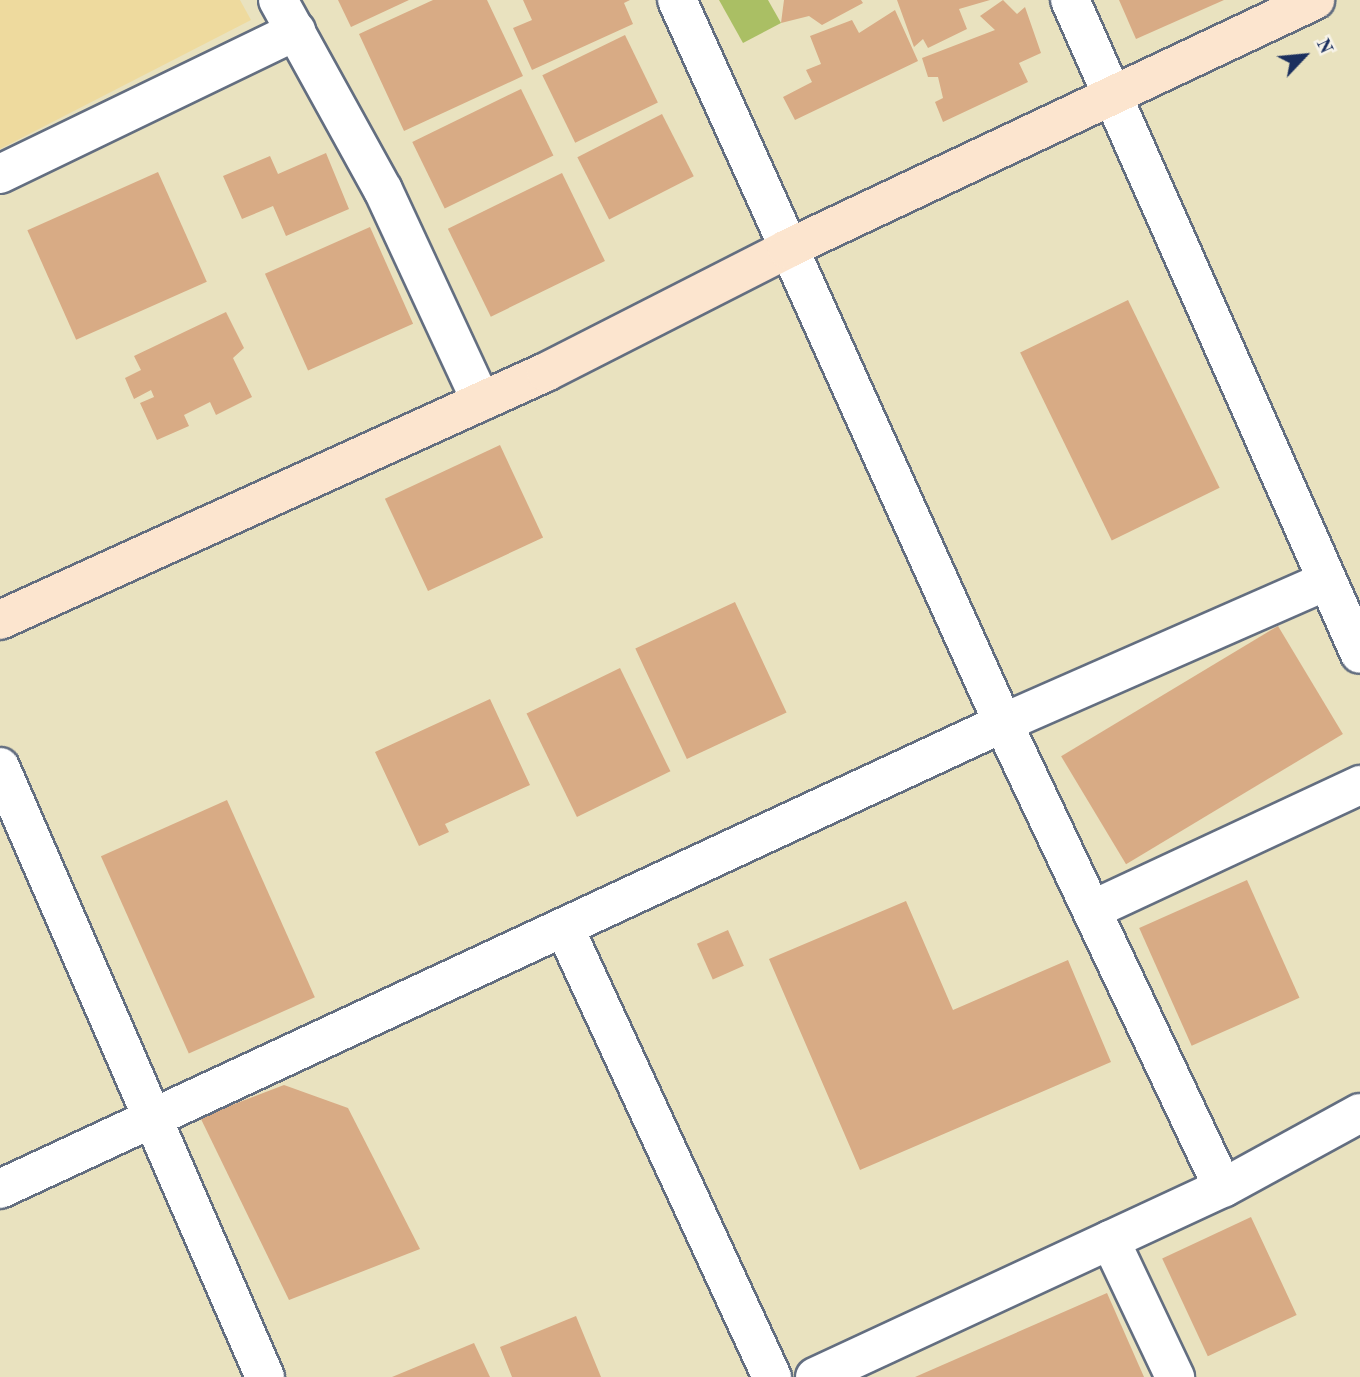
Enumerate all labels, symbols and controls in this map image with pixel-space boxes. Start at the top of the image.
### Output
north arrow [1269,21,1339,91]
text: N [1312,36,1335,57]

